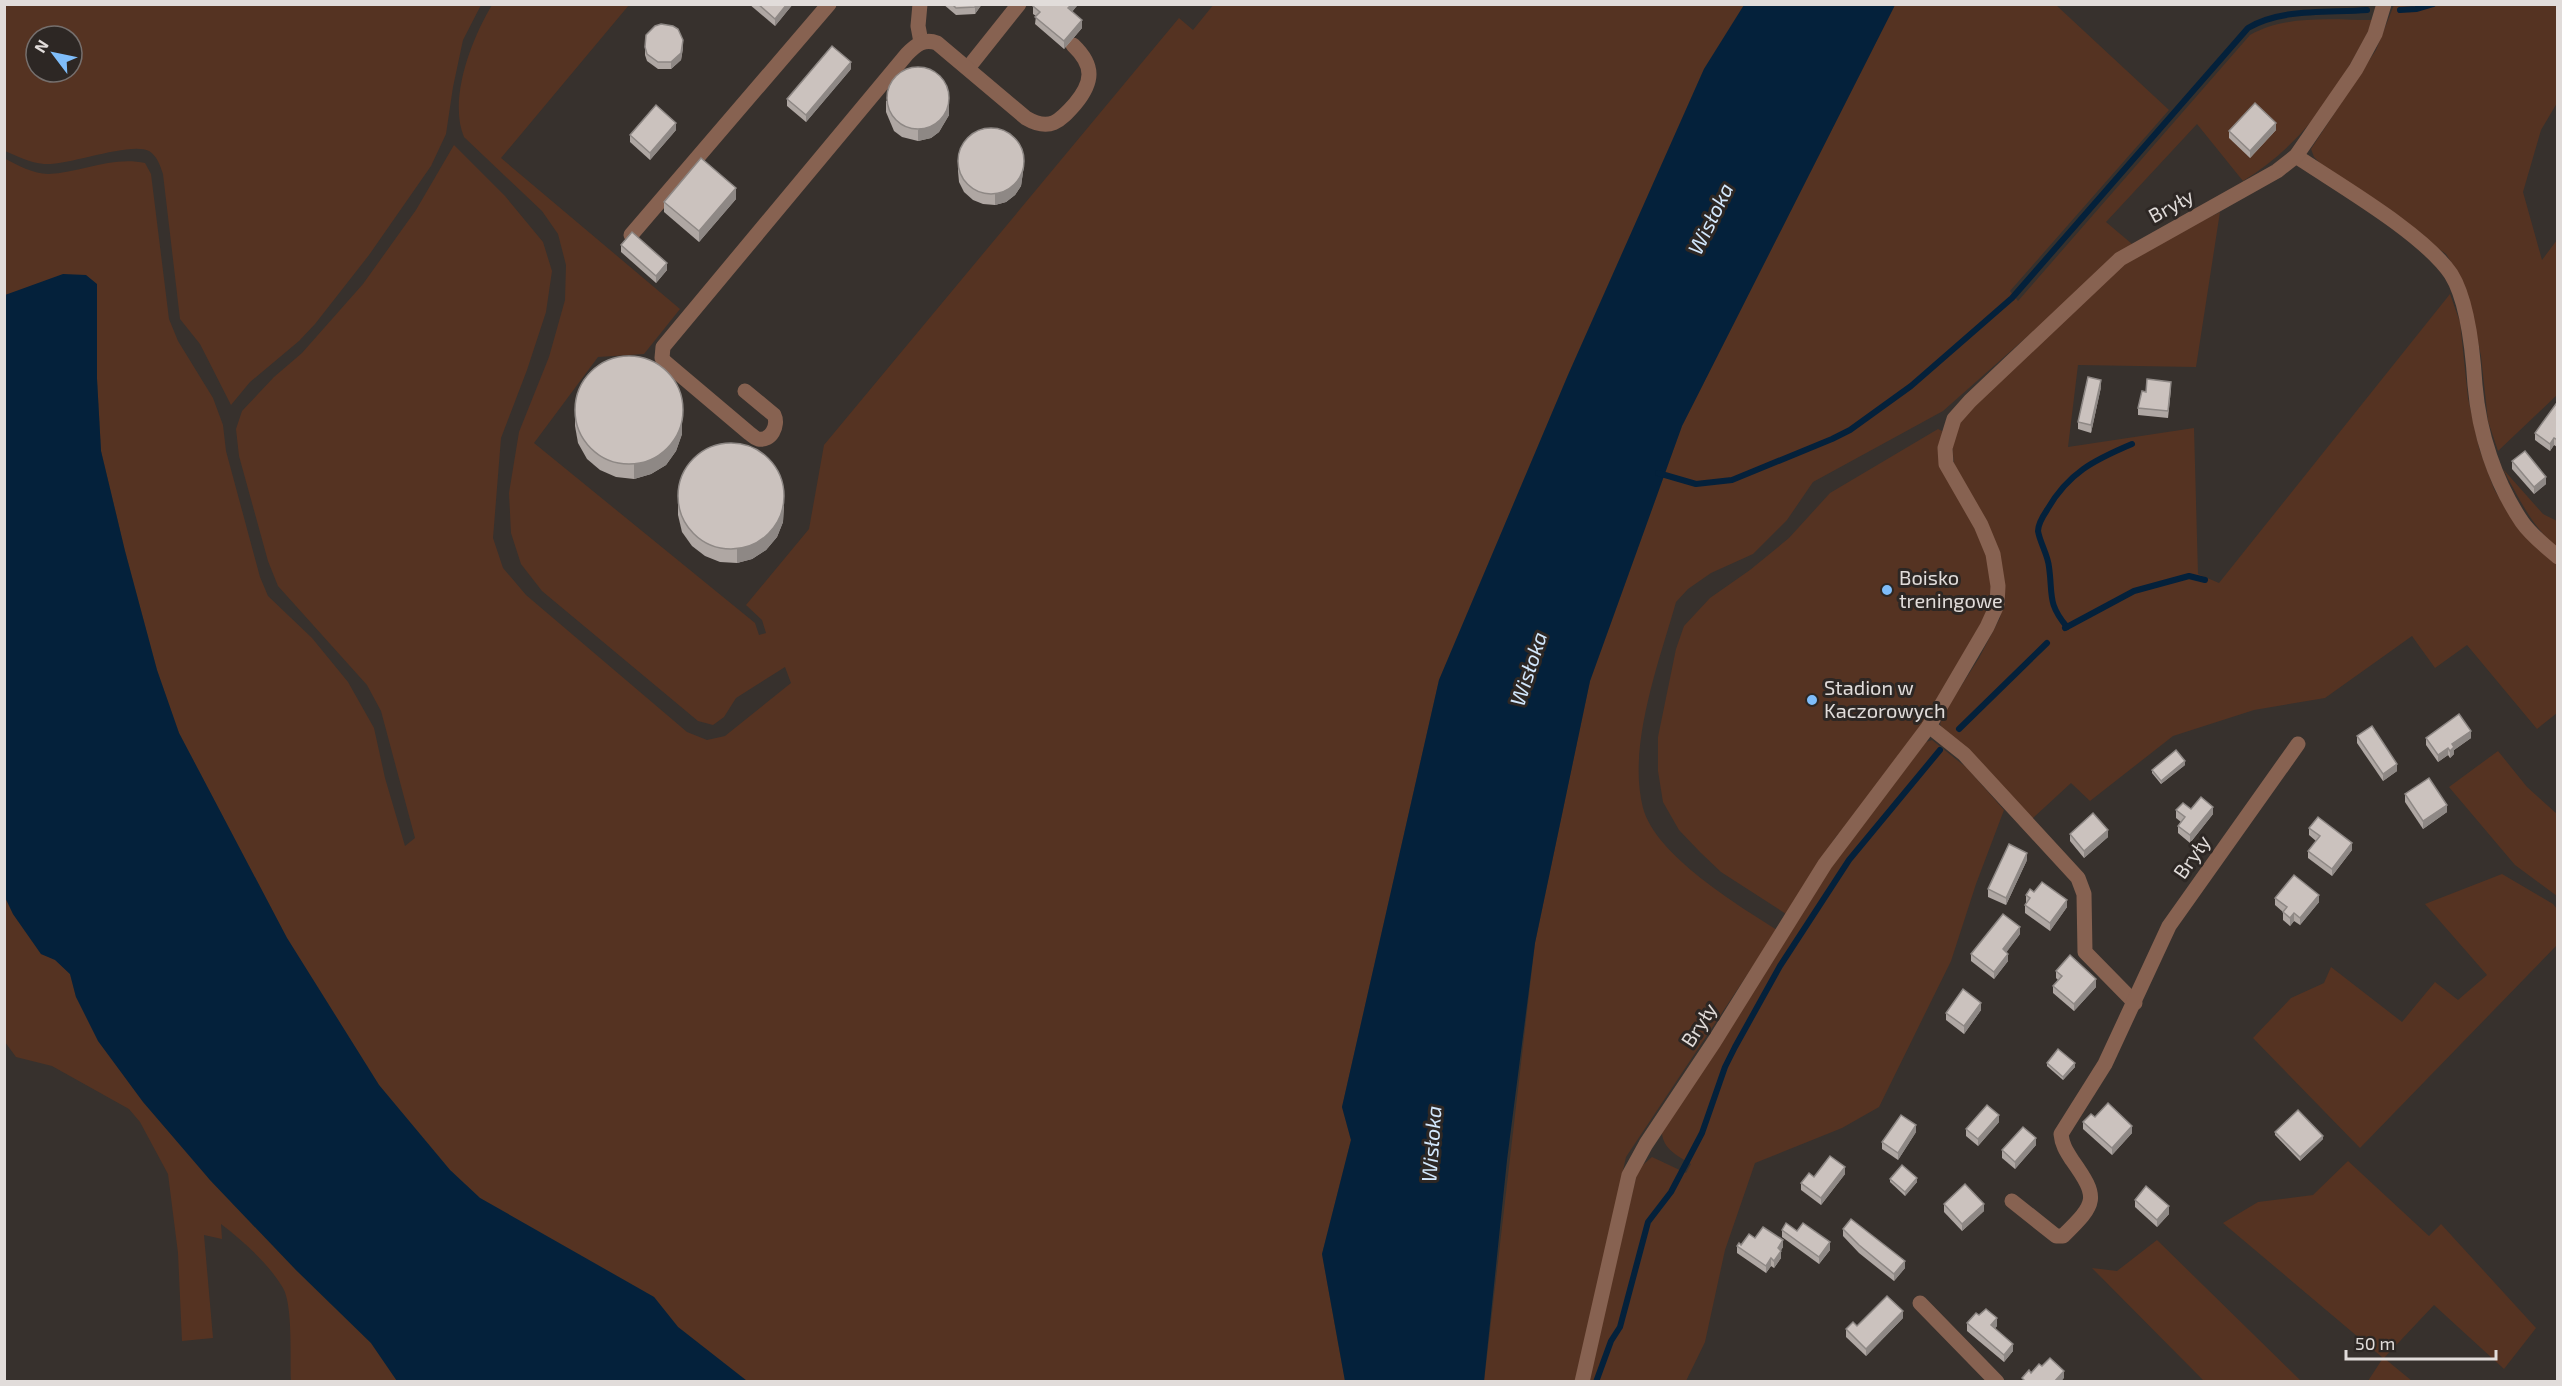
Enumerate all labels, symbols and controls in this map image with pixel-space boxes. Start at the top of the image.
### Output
north arrow [24,24,84,84]
text: N [30,36,52,56]
water label: Wisłoka [1682,178,1738,258]
street label: Bryły [2144,183,2198,227]
place label: Boisko treningowe [1899,565,2003,612]
marker: Boisko treningowe [1880,583,1894,597]
water label: Wisłoka [1504,628,1551,709]
place label: Stadion w Kaczorowych [1824,675,1946,722]
marker: Stadion w Kaczorowych [1805,693,1819,707]
street label: Bryły [2168,830,2215,883]
street label: Bryły [1675,998,1721,1051]
water label: Wisłoka [1415,1105,1446,1183]
scale bar [2346,1323,2496,1361]
text: 50 m [2355,1332,2395,1354]

